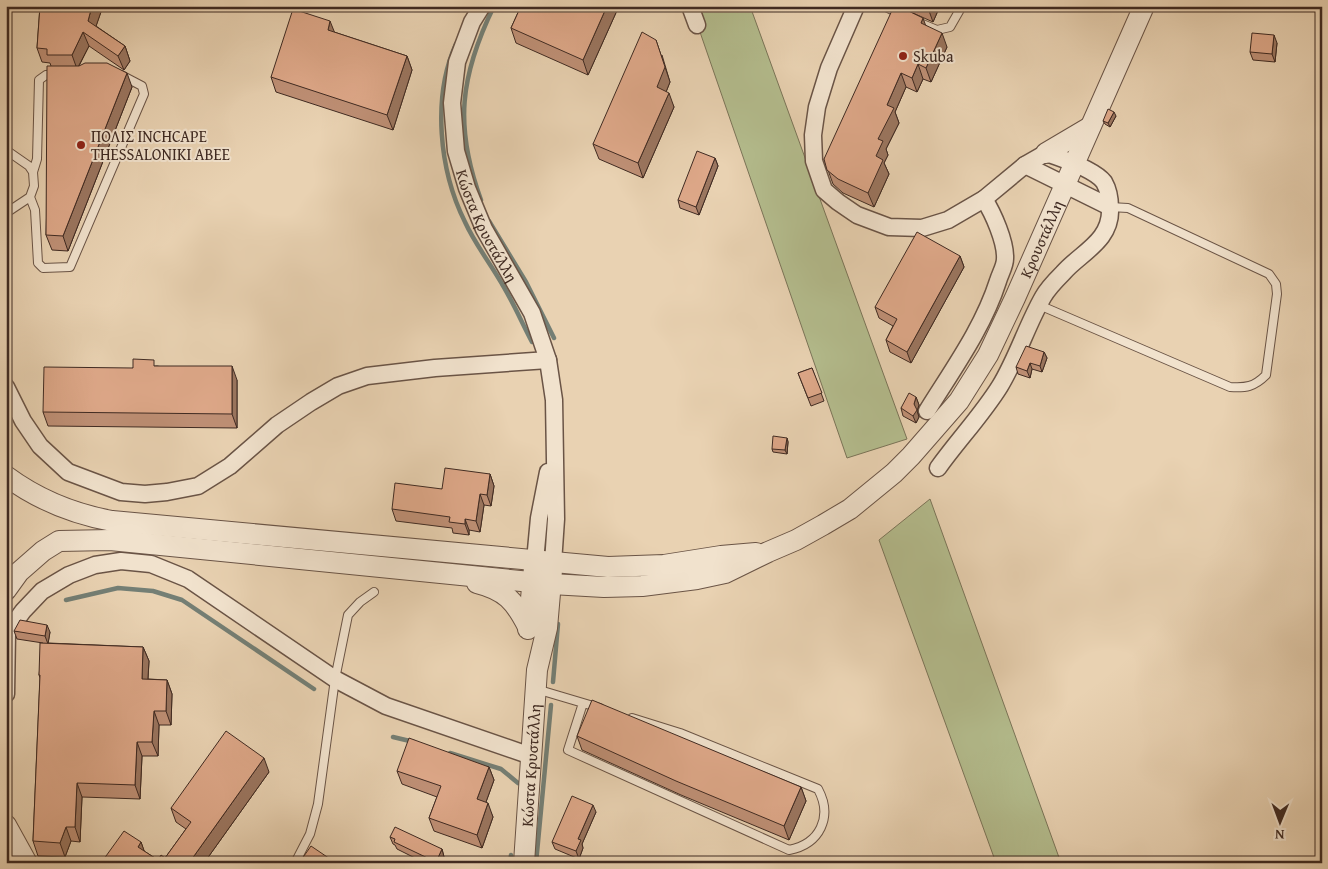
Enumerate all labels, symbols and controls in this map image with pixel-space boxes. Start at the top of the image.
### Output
place label: Skuba [913,44,954,68]
marker: Skuba [897,50,909,62]
place label: ΠΟΛΙΣ INCHCAPE THESSALONIKI ΑΒΕΕ [91,124,230,166]
marker: ΠΟΛΙΣ INCHCAPE THESSALONIKI ΑΒΕΕ [75,139,87,151]
street label: Κώστα Κρυστάλλη [450,166,524,287]
street label: Κρουστάλλη [1013,196,1069,282]
street label: Κώστα Κρυστάλλη [514,703,547,827]
north arrow [1256,796,1306,846]
text: N [1274,825,1285,845]

